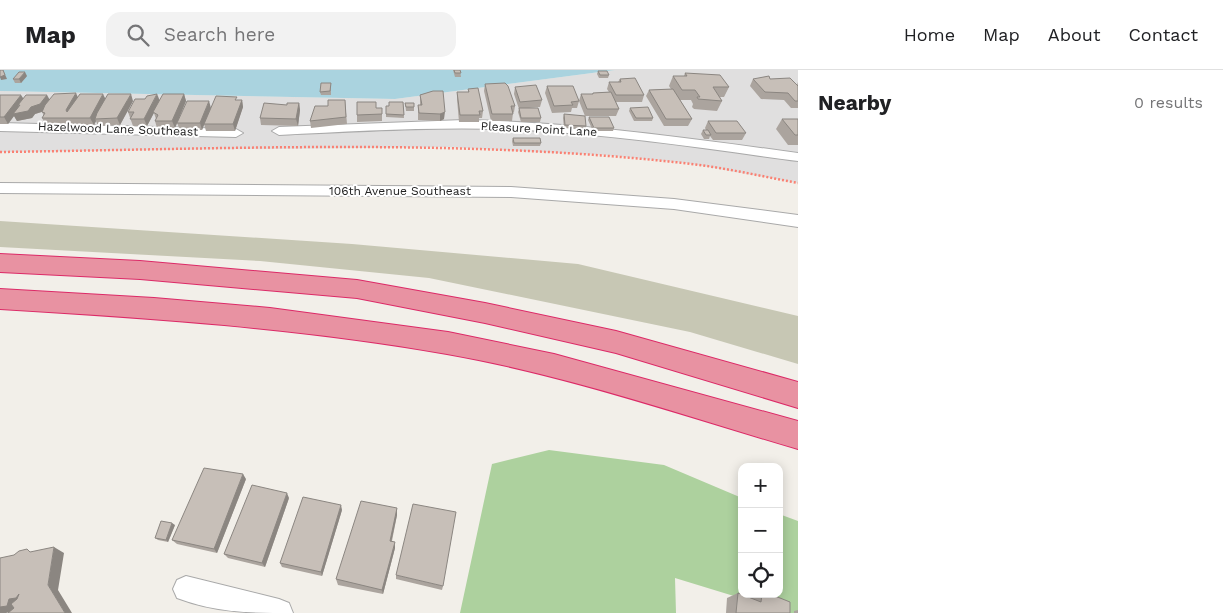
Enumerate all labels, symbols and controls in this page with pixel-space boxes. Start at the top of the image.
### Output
search box [106,12,456,57]
text: Map [25,21,76,49]
icon: search [124,21,152,49]
text: Search here [164,23,275,46]
text: Home [904,24,955,45]
text: Map [983,24,1020,45]
text: About [1048,24,1100,45]
text: Contact [1128,24,1198,45]
text: Nearby [818,90,891,115]
text: 0 results [1134,93,1203,112]
street label: Hazelwood Lane Southeast [38,119,198,139]
street label: Pleasure Point Lane [480,119,598,139]
street label: 106th Avenue Southeast [329,184,471,198]
map controls [738,463,783,598]
button: + [738,463,783,508]
button: − [738,508,783,553]
button: locate [738,553,783,598]

